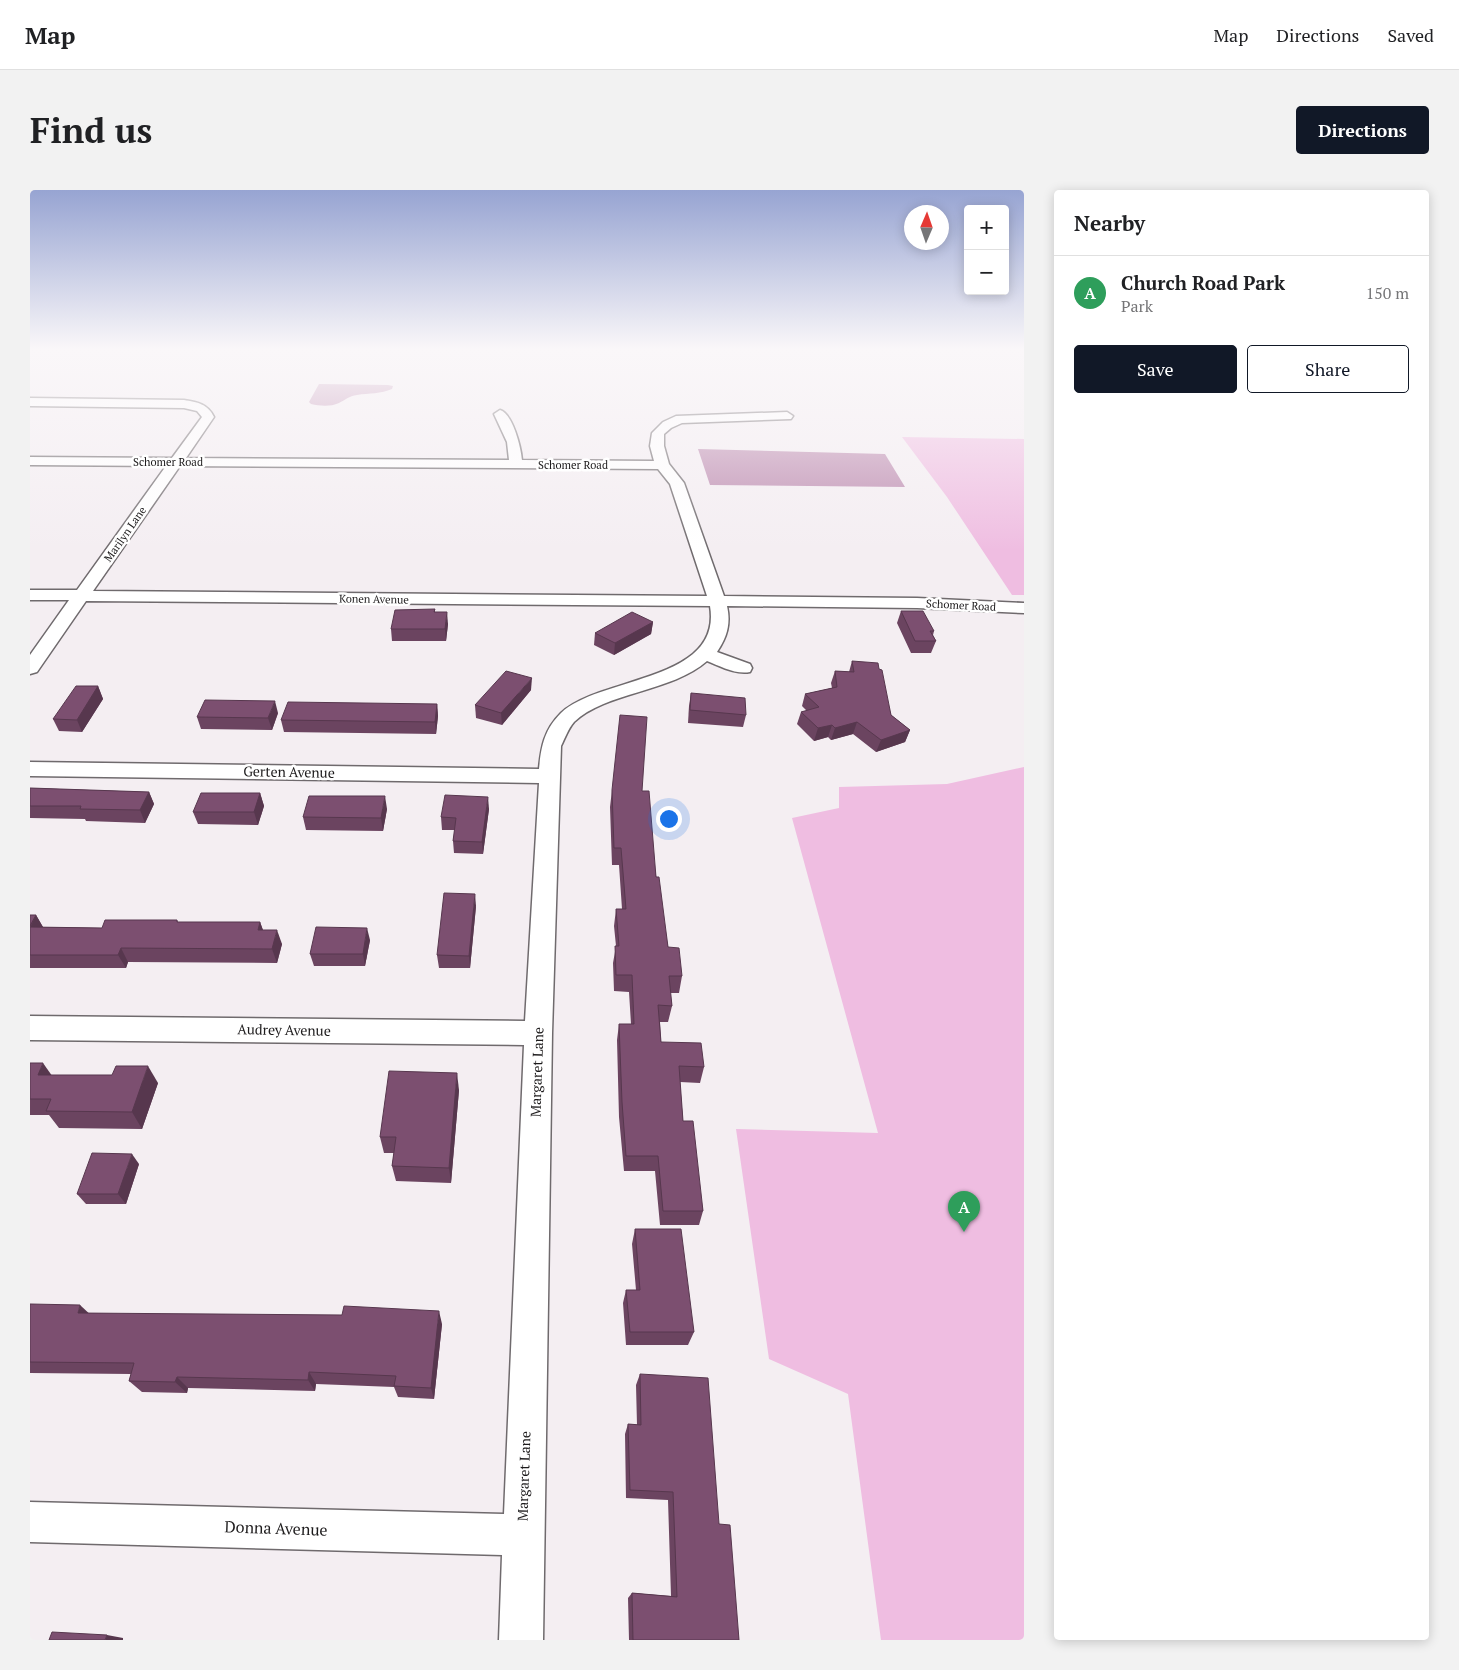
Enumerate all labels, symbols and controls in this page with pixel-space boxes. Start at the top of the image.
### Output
text: Map [25,19,75,51]
text: Map [1213,23,1248,47]
text: Directions [1276,23,1359,47]
text: Saved [1387,23,1434,47]
button: Directions [1296,106,1429,154]
text: Find us [30,107,152,153]
north arrow [904,205,949,250]
map controls [964,205,1009,295]
button: + [964,205,1009,250]
text: Nearby [1074,209,1145,237]
button: − [964,250,1009,295]
text: Church Road Park [1121,270,1285,295]
text: A [1084,282,1096,304]
text: 150 m [1366,282,1409,304]
text: Park [1121,295,1153,317]
button: Save [1074,345,1237,393]
button: Share [1247,345,1409,393]
street label: Schomer Road [133,455,203,469]
street label: Schomer Road [538,458,608,472]
street label: Marilyn Lane [101,503,149,564]
street label: Konen Avenue [339,591,409,607]
street label: Schomer Road [926,596,996,614]
street label: Gerten Avenue [243,761,335,782]
your location [656,806,682,832]
street label: Audrey Avenue [237,1019,331,1040]
street label: Margaret Lane [525,1027,548,1117]
pin: A [948,1191,980,1232]
street label: Margaret Lane [512,1431,535,1521]
street label: Donna Avenue [224,1515,328,1541]

